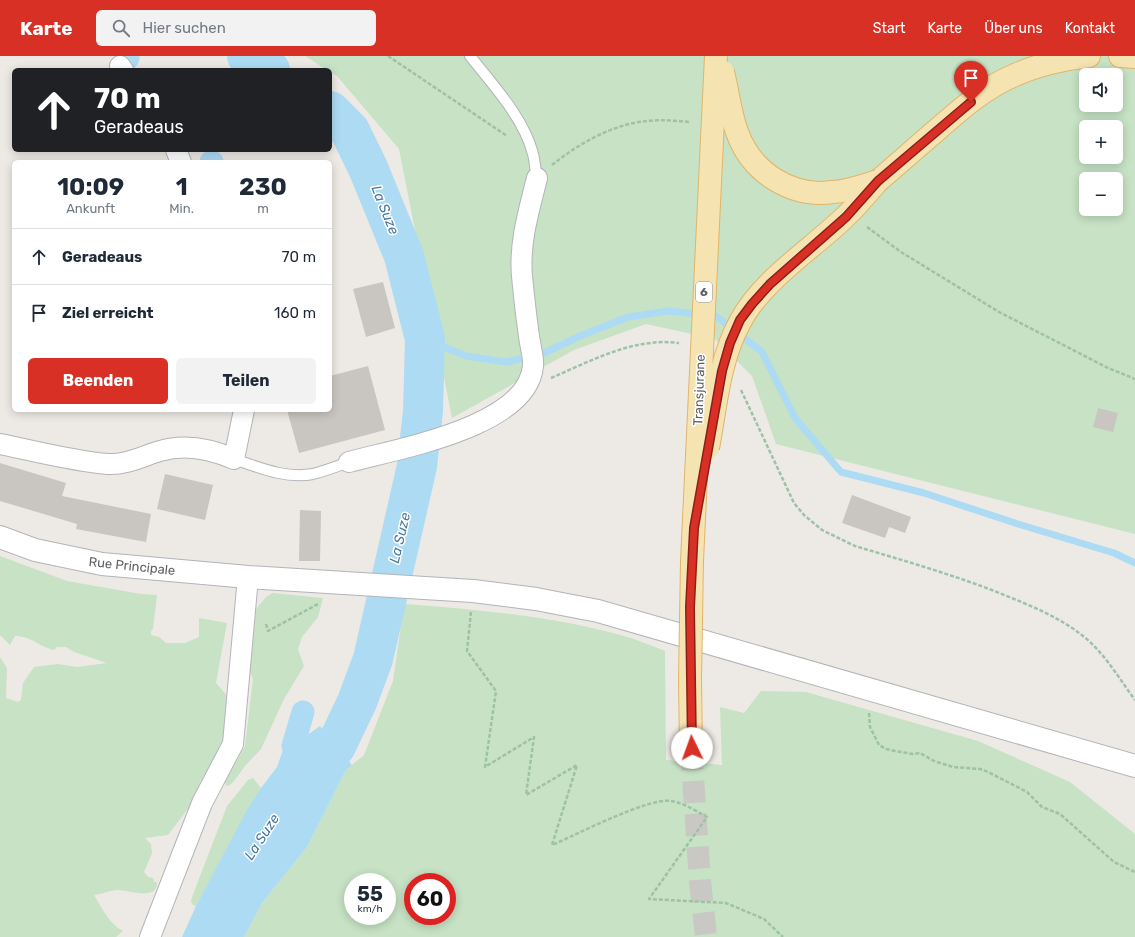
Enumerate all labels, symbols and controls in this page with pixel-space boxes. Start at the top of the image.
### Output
search box [96,10,376,46]
text: Karte [20,17,72,40]
icon: search [110,17,132,39]
text: Hier suchen [142,19,226,37]
text: Start [873,20,906,37]
text: Karte [928,20,962,37]
text: Über uns [984,20,1043,37]
text: Kontakt [1065,20,1115,37]
pin [954,61,988,102]
icon: arrive [960,67,982,89]
map controls [1079,68,1123,216]
button: sound [1079,68,1123,112]
text: 70 m [94,82,161,115]
icon: ahead [28,84,80,136]
text: Geradeaus [94,116,184,138]
button: + [1079,120,1123,164]
button: − [1079,172,1123,216]
text: 10:09 [57,173,124,201]
text: 1 [176,173,188,201]
text: 230 [239,173,287,201]
water label: La Suze [367,183,403,237]
text: Ankunft [66,201,115,216]
text: Min. [169,201,194,216]
text: m [257,201,269,216]
icon: ahead [28,246,50,268]
text: Geradeaus [62,248,142,266]
text: 70 m [282,248,316,266]
road number: 6 [696,282,712,302]
icon: arrive [28,302,50,324]
text: Ziel erreicht [62,304,154,322]
text: 160 m [274,304,316,322]
street label: Transjurane [690,354,708,426]
button: Beenden [28,358,168,404]
button: Teilen [176,358,316,404]
water label: La Suze [386,511,414,565]
street label: Rue Principale [88,554,176,578]
position arrow [671,727,713,769]
water label: La Suze [241,811,283,863]
speed limit sign: 60 [404,873,456,925]
text: 55 [357,882,383,906]
text: km/h [358,903,382,915]

